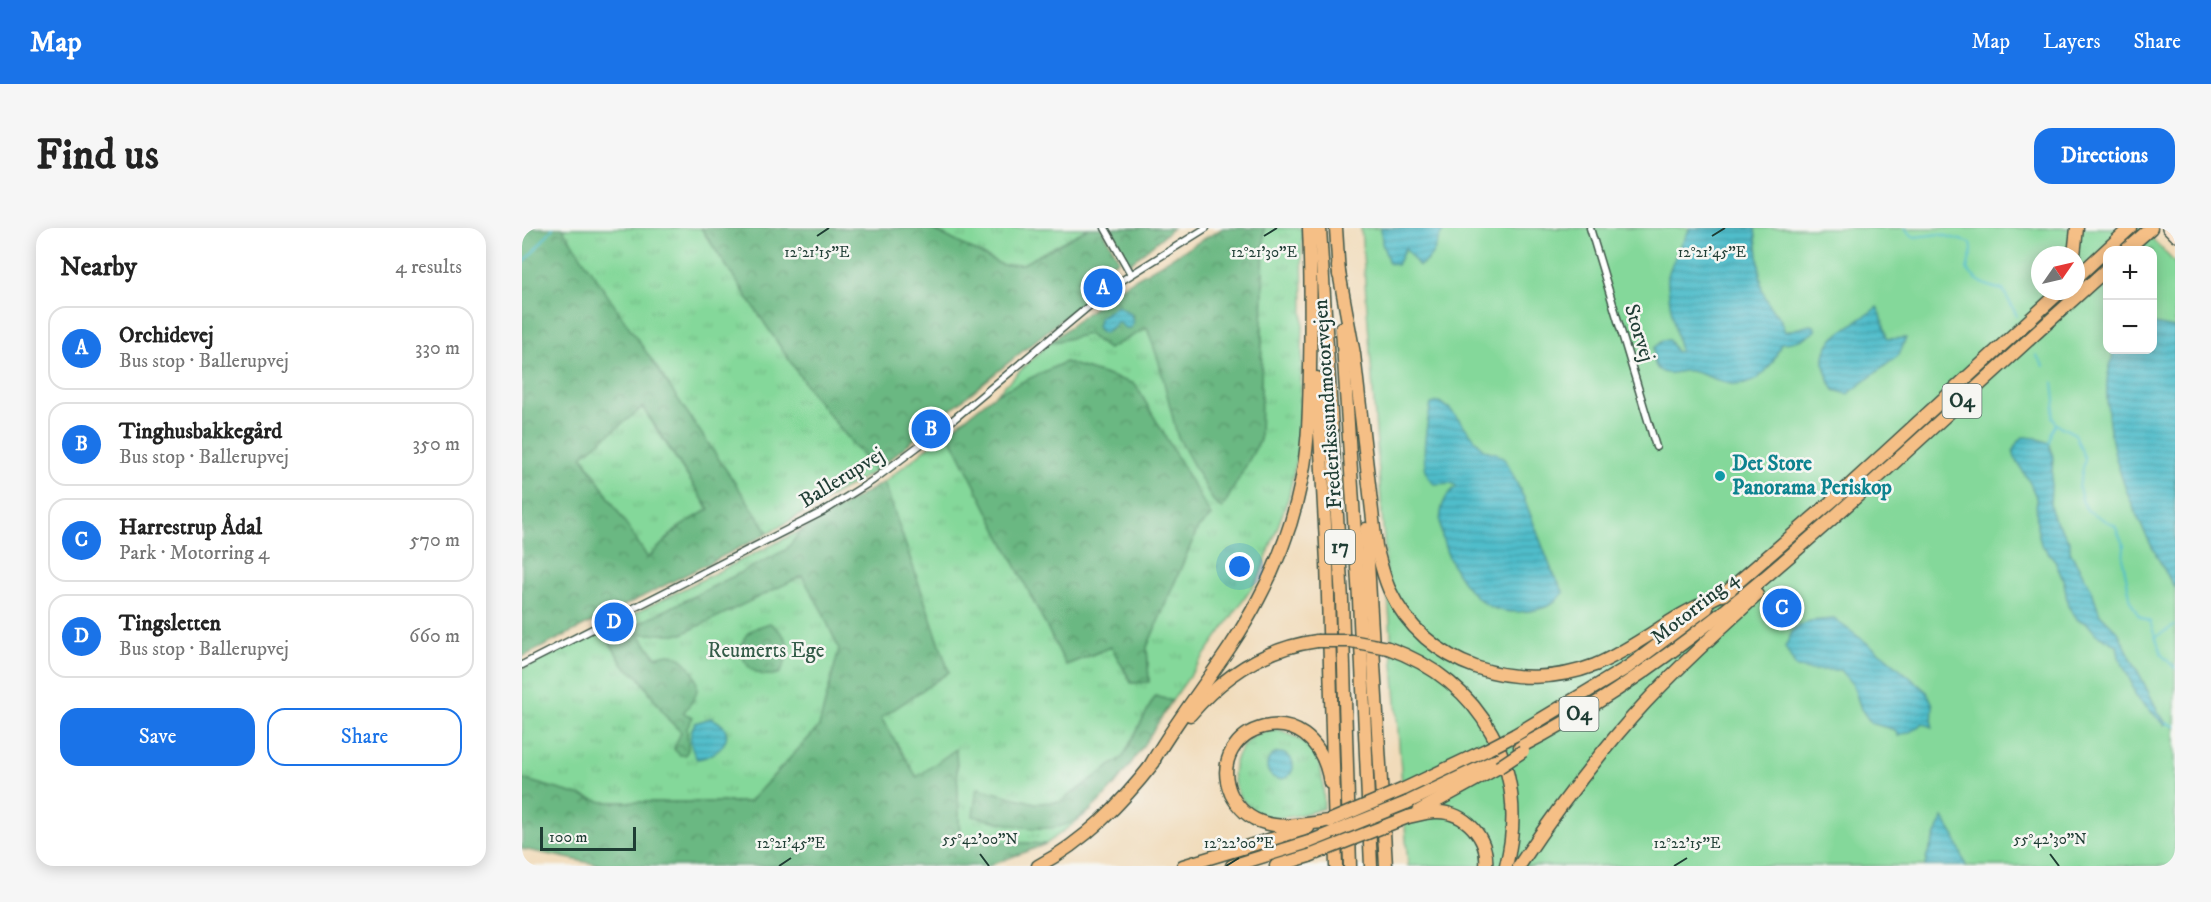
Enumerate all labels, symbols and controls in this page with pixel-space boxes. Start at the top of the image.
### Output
text: Map [30,25,82,60]
text: Map [1971,29,2010,55]
text: Layers [2043,29,2101,55]
text: Share [2134,29,2181,55]
button: Directions [2034,128,2175,184]
text: Find us [36,130,159,182]
text: 12°21'15"E [784,243,850,262]
text: 12°21'30"E [1231,243,1297,262]
text: 12°21'45"E [1678,243,1747,262]
north arrow [2031,246,2085,300]
map controls [2103,246,2157,354]
button: + [2103,246,2157,300]
text: Nearby [60,251,137,284]
text: 4 results [395,255,462,280]
pin: A [1084,266,1122,310]
street label: Frederikssundmotorvejen [1308,298,1348,510]
button: − [2103,300,2157,354]
street label: Storvej [1618,301,1660,365]
text: Orchidevej [119,322,214,349]
text: A [75,336,88,361]
text: 330 m [415,336,460,361]
text: Bus stop · Ballerupvej [119,349,289,374]
road number: O4 [1942,384,1982,418]
pin: B [912,406,950,452]
text: Tinghusbakkegård [119,418,282,445]
text: B [75,432,88,457]
text: 350 m [413,432,460,457]
street label: Ballerupvej [795,442,889,514]
text: Bus stop · Ballerupvej [119,445,289,470]
place label: Det Store Panorama Periskop [1732,451,1892,501]
marker: Det Store Panorama Periskop [1713,469,1727,483]
text: Harrestrup Ådal [119,514,262,541]
text: C [75,528,88,553]
text: 570 m [409,528,460,553]
road number: 17 [1325,530,1355,564]
text: Park · Motorring 4 [119,541,270,566]
your location [1225,552,1254,581]
street label: Motorring 4 [1646,565,1745,651]
pin: C [1762,586,1802,631]
pin: D [594,600,634,644]
text: Tingsletten [119,610,221,637]
text: D [74,624,89,649]
text: 660 m [409,624,460,649]
text: Bus stop · Ballerupvej [119,637,289,662]
park label: Reumerts Ege [708,638,825,664]
road number: O4 [1560,697,1598,731]
button: Save [60,708,255,766]
button: Share [267,708,462,766]
scale bar [540,824,636,852]
text: 100 m [549,827,588,847]
text: 55°42'00"N [942,830,1018,849]
text: 55°42'30"N [2014,830,2086,849]
text: 12°21'45"E [757,834,826,853]
text: 12°22'00"E [1204,834,1275,853]
text: 12°22'15"E [1653,834,1721,853]

